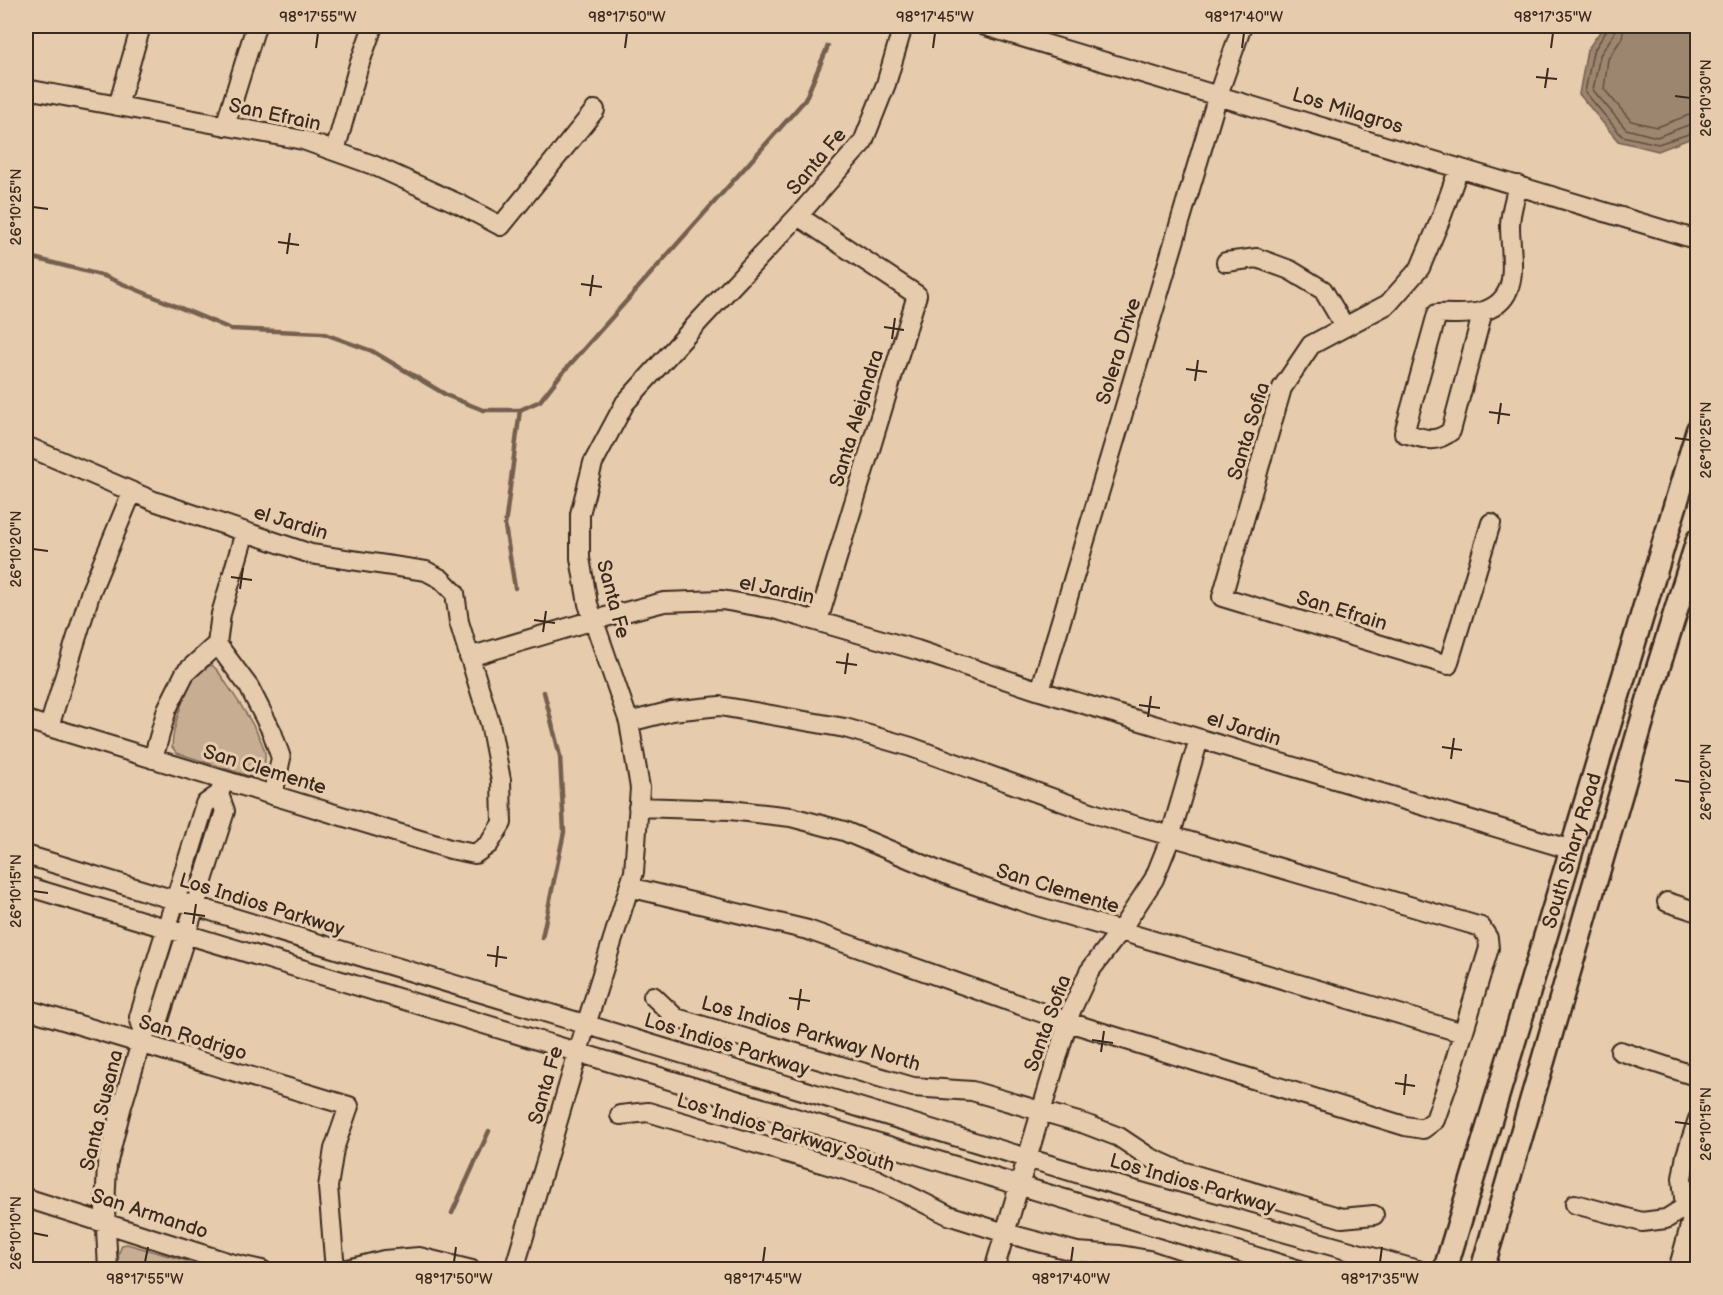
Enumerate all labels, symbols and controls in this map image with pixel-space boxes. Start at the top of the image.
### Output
text: 98°17'55"W [279,8,357,27]
text: 98°17'50"W [588,8,666,27]
text: 98°17'45"W [896,8,974,27]
text: 98°17'40"W [1205,8,1283,27]
text: 98°17'35"W [1514,8,1592,27]
text: 26°10'30"N [1697,59,1716,137]
street label: Los Milagros [1289,83,1406,139]
street label: San Efrain [227,94,323,136]
street label: Santa Fe [782,123,852,200]
text: 26°10'25"N [7,169,26,245]
street label: Solera Drive [1091,295,1147,407]
street label: Santa Alejandra [825,347,889,490]
street label: Santa Sofia [1223,379,1275,483]
text: 26°10'25"N [1697,402,1716,478]
street label: el Jardin [251,500,331,546]
text: 26°10'20"N [7,510,26,588]
street label: Santa Fe [591,557,635,641]
street label: el Jardin [737,570,817,610]
street label: San Efrain [1293,586,1390,636]
street label: el Jardin [1204,706,1284,752]
street label: San Clemente [200,740,329,800]
text: 26°10'20"N [1697,743,1716,821]
street label: South Shary Road [1538,770,1607,931]
text: 26°10'15"N [7,854,26,928]
street label: San Clemente [993,859,1122,919]
street label: Los Indios Parkway [176,868,347,942]
street label: Santa Sofia [1019,972,1076,1075]
street label: Los Indios Parkway North [698,990,924,1076]
street label: Los Indios Parkway [641,1007,813,1081]
street label: San Rodrigo [136,1010,250,1066]
street label: Santa Fe [523,1043,569,1127]
street label: Santa Susana [75,1047,129,1173]
text: 26°10'15"N [1697,1087,1716,1161]
street label: Los Indios Parkway South [674,1088,898,1178]
street label: Los Indios Parkway [1107,1149,1279,1219]
street label: San Armando [88,1184,211,1244]
text: 26°10'10"N [7,1196,26,1270]
text: 98°17'55"W [106,1270,184,1289]
text: 98°17'50"W [415,1270,493,1289]
text: 98°17'45"W [724,1270,802,1289]
text: 98°17'40"W [1032,1270,1110,1289]
text: 98°17'35"W [1341,1270,1419,1289]

